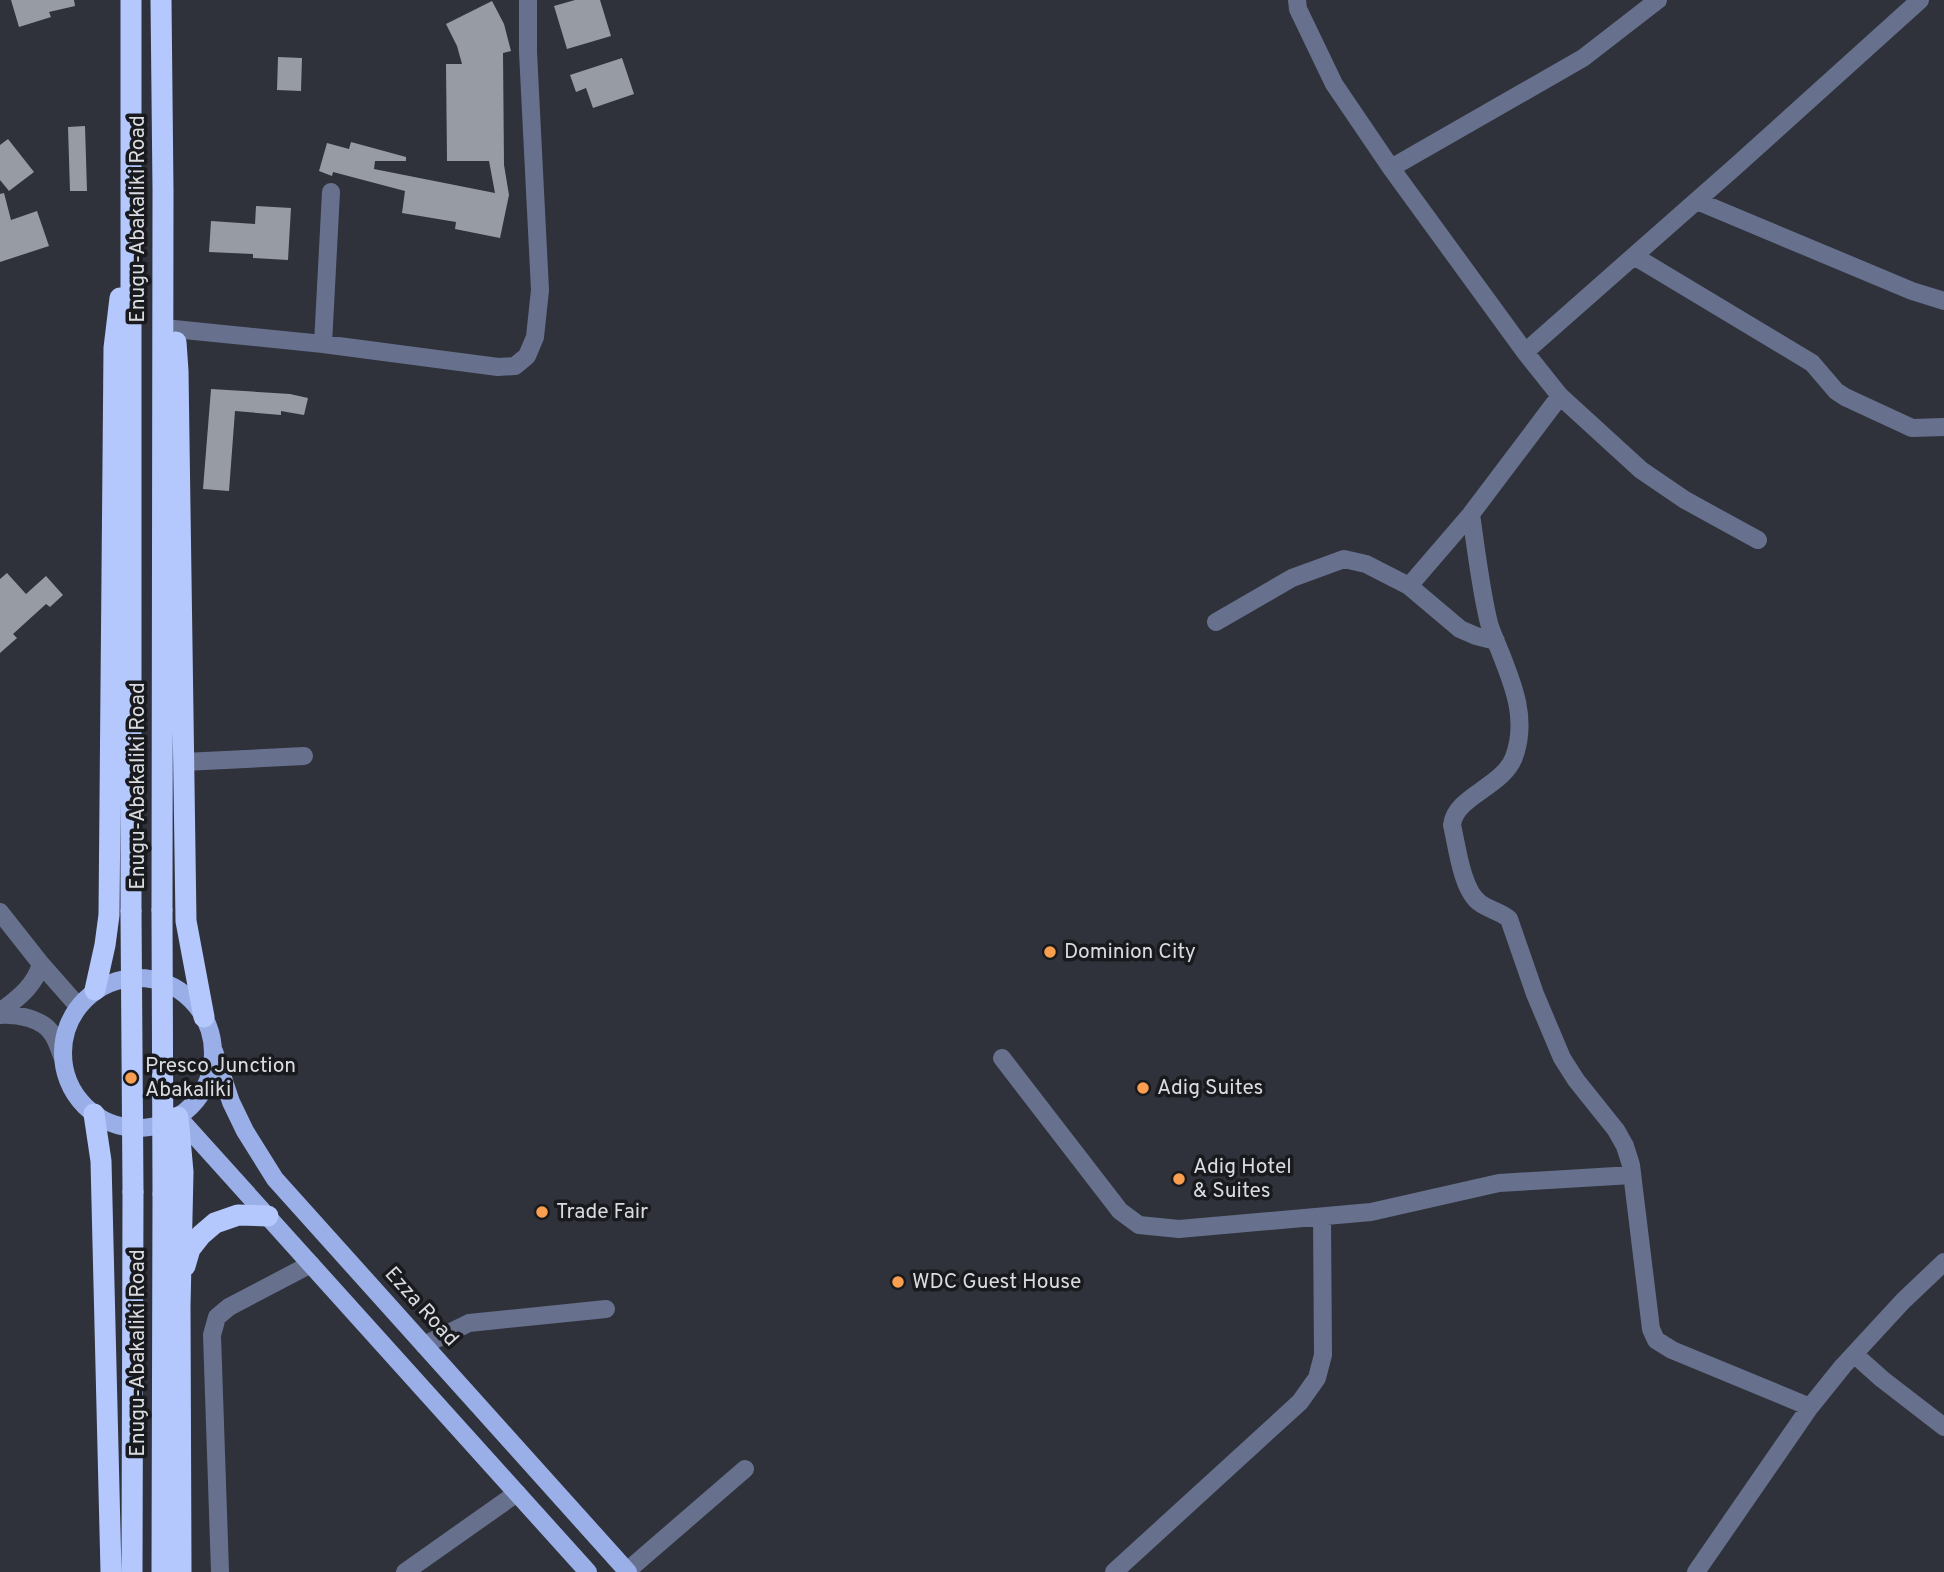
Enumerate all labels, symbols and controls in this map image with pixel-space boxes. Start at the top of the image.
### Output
street label: Enugu-Abakaliki Road [125,115,152,323]
street label: Enugu-Abakaliki Road [125,682,152,890]
place label: Dominion City [1064,939,1196,966]
marker: Dominion City [1042,944,1058,960]
place label: Presco Junction Abakaliki [145,1053,296,1104]
marker: Presco Junction Abakaliki [123,1070,139,1086]
place label: Adig Suites [1157,1075,1263,1102]
marker: Adig Suites [1135,1080,1151,1096]
place label: Adig Hotel & Suites [1193,1154,1292,1205]
marker: Adig Hotel & Suites [1171,1171,1187,1187]
place label: Trade Fair [556,1199,648,1226]
marker: Trade Fair [534,1204,550,1220]
street label: Enugu-Abakaliki Road [125,1249,152,1457]
street label: Ezza Road [378,1261,464,1353]
place label: WDC Guest House [912,1269,1081,1296]
marker: WDC Guest House [890,1274,906,1290]

